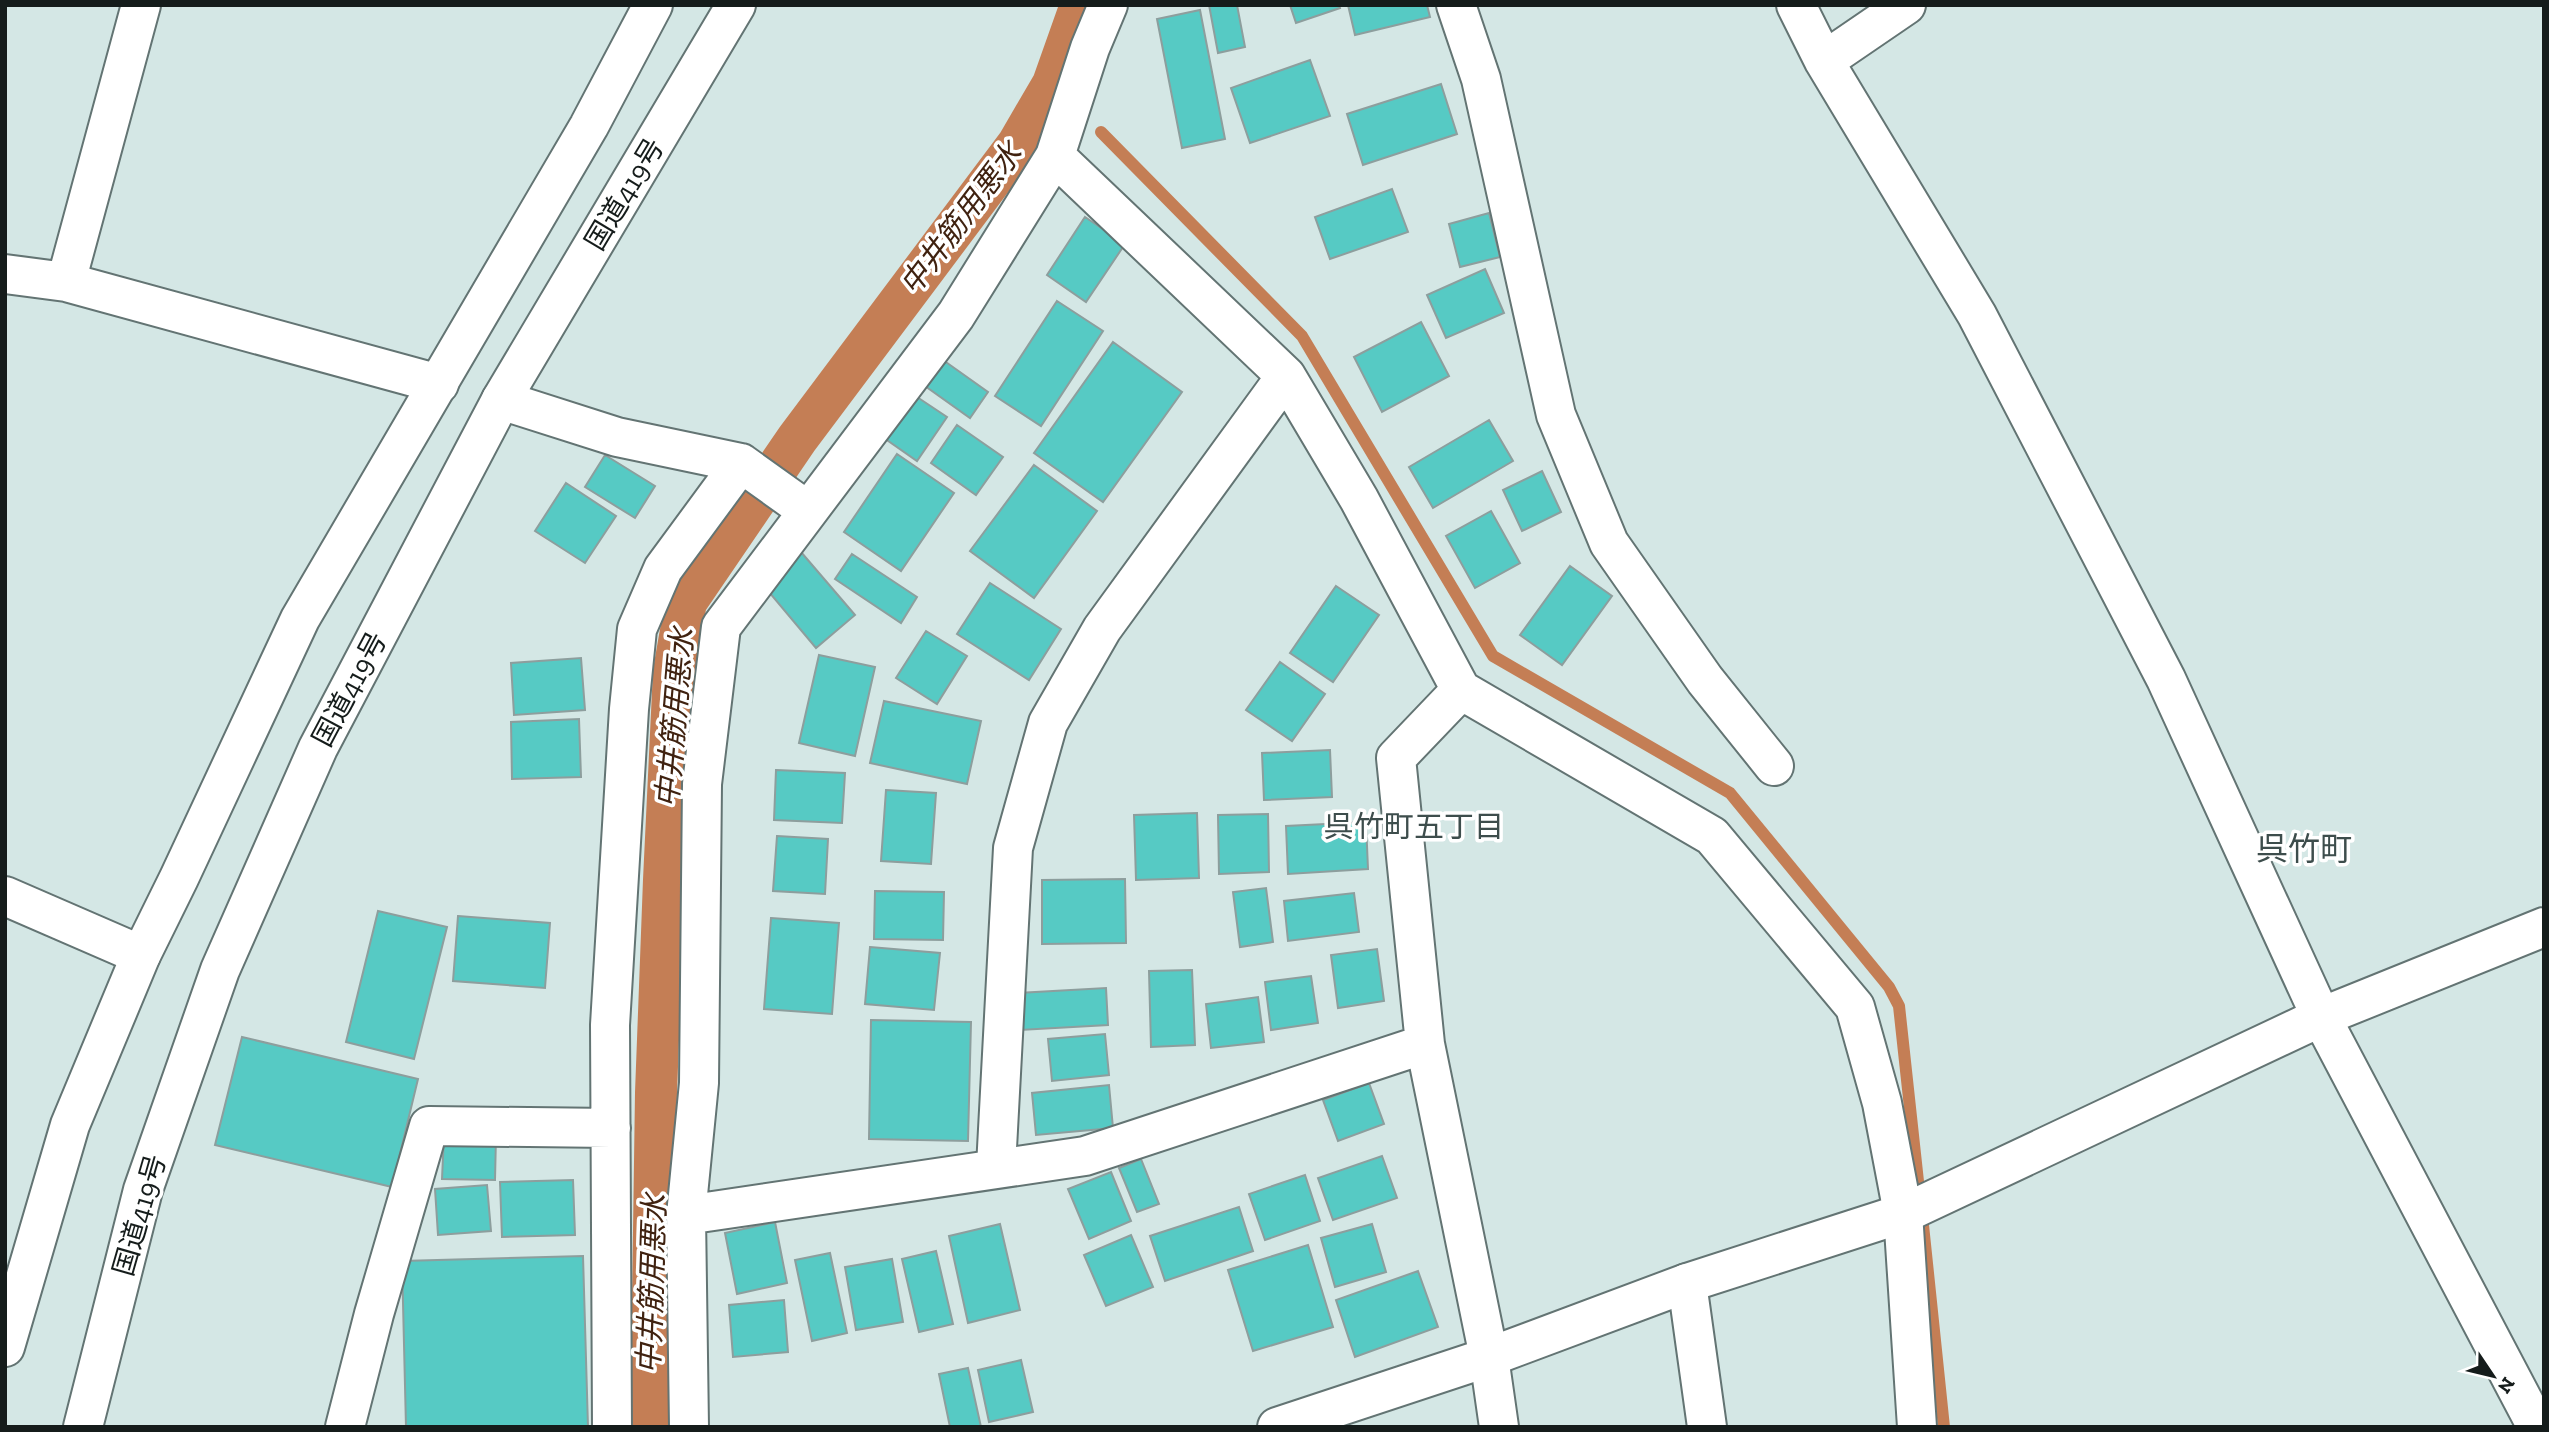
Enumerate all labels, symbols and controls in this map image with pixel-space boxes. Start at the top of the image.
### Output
street label: 国道419号 [578,132,671,256]
water label: 中井筋用悪水 [892,134,1031,302]
water label: 中井筋用悪水 [649,624,701,809]
street label: 国道419号 [306,626,393,752]
district label: 呉竹町五丁目 [1324,809,1504,845]
district label: 呉竹町 [2256,830,2352,868]
street label: 国道419号 [106,1151,173,1280]
water label: 中井筋用悪水 [631,1190,673,1375]
north arrow [2458,1341,2528,1411]
text: N [2493,1373,2520,1398]

